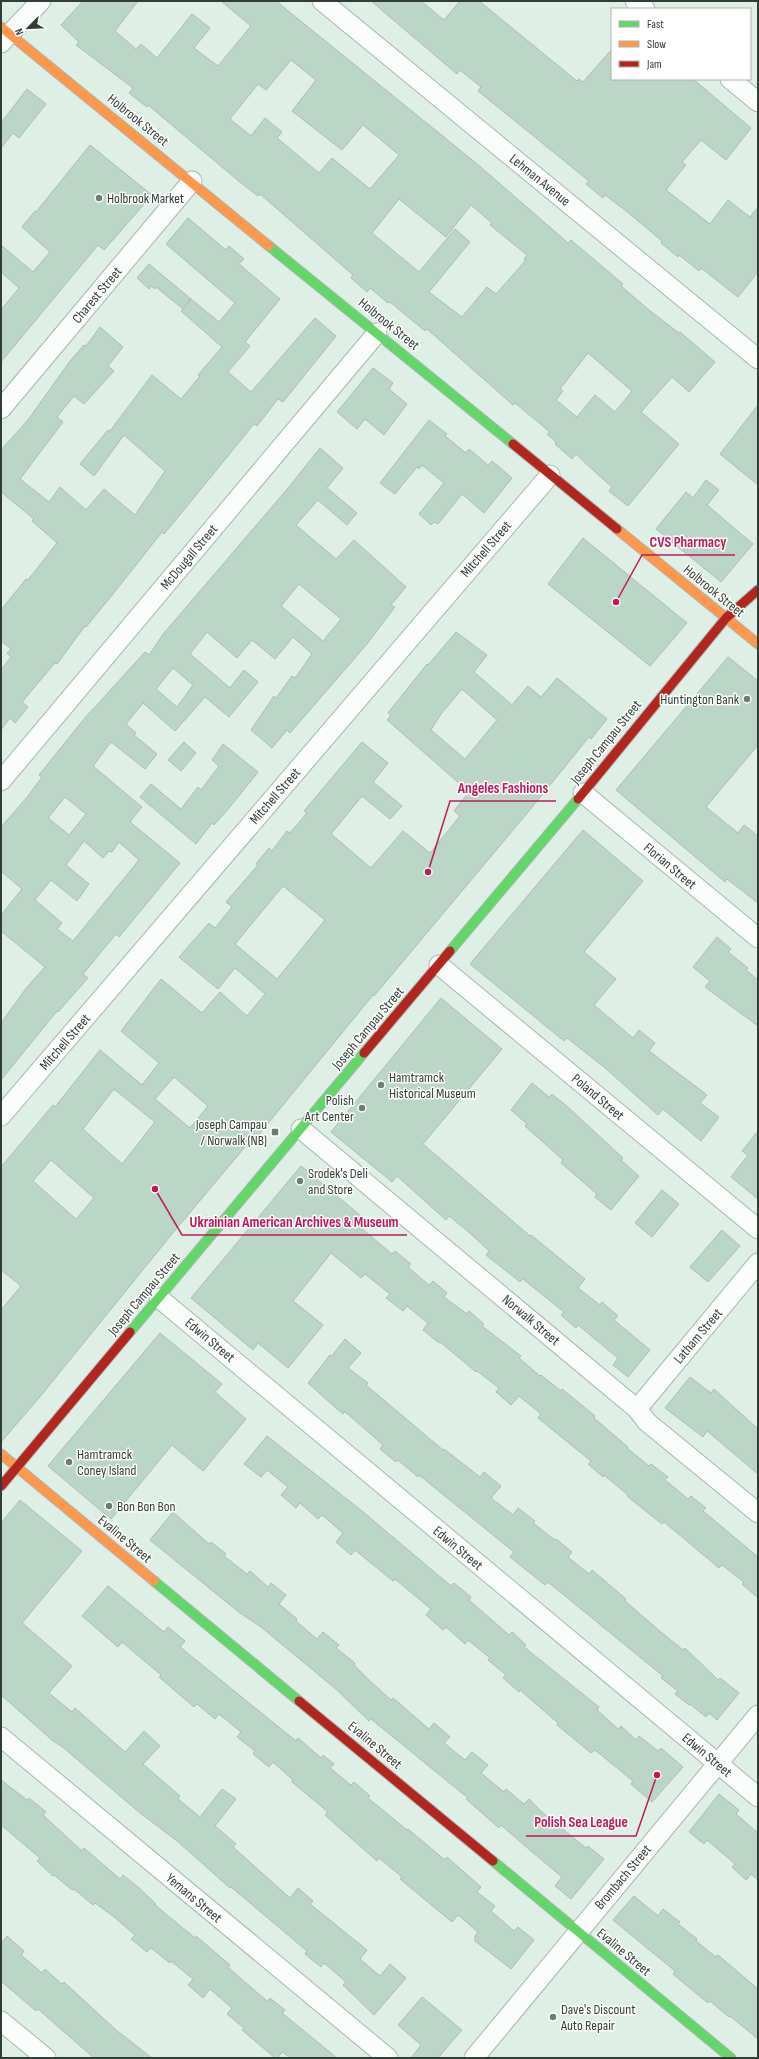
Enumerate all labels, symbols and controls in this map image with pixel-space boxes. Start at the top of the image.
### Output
north arrow [8,8,48,48]
legend [611,8,751,80]
text: Fast [647,17,664,32]
text: N [12,26,26,37]
text: Slow [647,37,666,52]
text: Jam [646,57,662,72]
street label: Holbrook Street [104,90,172,150]
street label: Lehman Avenue [506,150,574,210]
place label: Holbrook Market [107,190,184,207]
marker: Holbrook Market [94,193,104,203]
street label: Charest Street [68,263,126,327]
street label: Holbrook Street [355,294,423,354]
street label: Mitchell Street [457,517,515,581]
street label: McDougall Street [157,521,221,593]
callout: CVS Pharmacy [642,528,735,555]
text: CVS Pharmacy [650,533,727,552]
street label: Holbrook Street [680,561,748,621]
place label: Huntington Bank [660,691,740,708]
marker: Huntington Bank [742,694,752,704]
street label: Joseph Campau Street [566,697,645,788]
street label: Mitchell Street [246,764,304,828]
callout: Angeles Fashions [450,774,556,801]
text: Angeles Fashions [457,779,548,798]
street label: Florian Street [640,839,700,893]
street label: Joseph Campau Street [328,983,408,1074]
street label: Mitchell Street [36,1010,94,1074]
place label: Hamtramck Historical Museum [389,1069,476,1102]
street label: Poland Street [568,1070,628,1124]
marker: Hamtramck Historical Museum [376,1080,386,1090]
place label: Polish Art Center [304,1092,354,1125]
marker: Polish Art Center [357,1103,367,1113]
place label: Joseph Campau / Norwalk (NB) [195,1116,267,1149]
marker: Joseph Campau / Norwalk (NB) [270,1127,280,1137]
place label: Srodek's Deli and Store [308,1165,368,1198]
marker: Srodek's Deli and Store [295,1176,305,1186]
callout: Ukrainian American Archives & Museum [182,1208,407,1235]
text: Ukrainian American Archives & Museum [190,1213,398,1232]
street label: Joseph Campau Street [104,1249,184,1340]
street label: Norwalk Street [499,1291,563,1349]
street label: Latham Street [670,1305,726,1367]
street label: Edwin Street [182,1314,238,1366]
place label: Hamtramck Coney Island [77,1446,136,1479]
marker: Hamtramck Coney Island [64,1457,74,1467]
place label: Bon Bon Bon [117,1498,176,1515]
marker: Bon Bon Bon [104,1501,114,1511]
street label: Evaline Street [95,1512,155,1566]
street label: Edwin Street [430,1522,486,1574]
street label: Evaline Street [345,1718,405,1772]
street label: Edwin Street [679,1729,735,1781]
callout: Polish Sea League [526,1809,636,1836]
text: Polish Sea League [534,1813,628,1832]
street label: Brombach Street [591,1841,655,1913]
street label: Yemans Street [163,1870,225,1926]
street label: Evaline Street [594,1925,654,1979]
place label: Dave's Discount Auto Repair [560,2001,636,2034]
marker: Dave's Discount Auto Repair [548,2012,558,2022]

